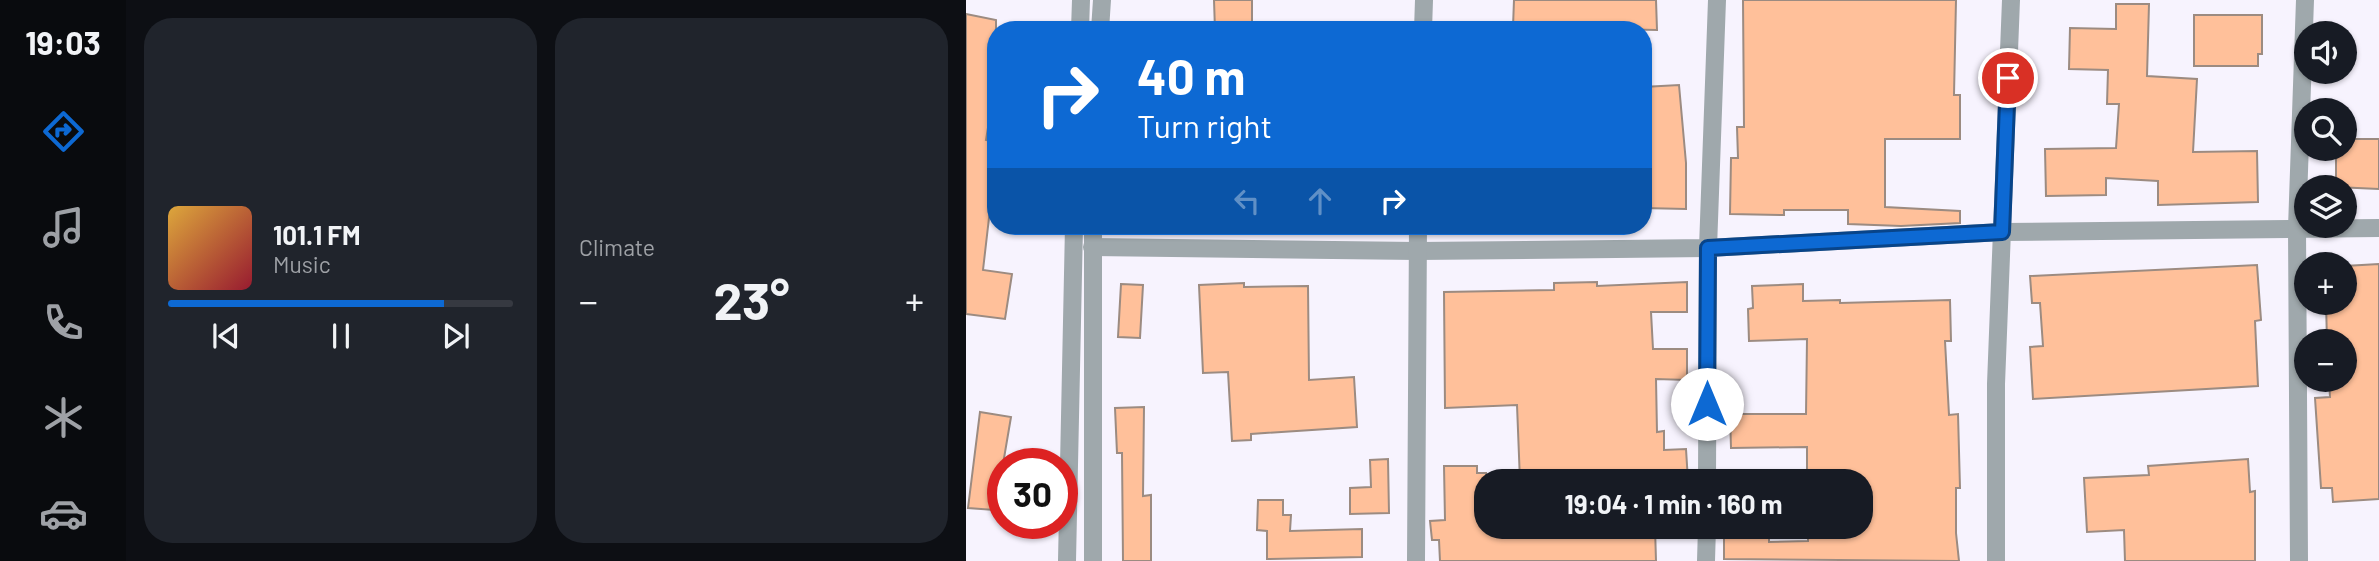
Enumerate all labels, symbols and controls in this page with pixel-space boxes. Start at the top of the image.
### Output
map controls [2294,21,2357,392]
button: sound [2294,21,2357,84]
text: 19:03 [25,23,101,61]
text: 40 m [1137,46,1245,105]
pin [1978,48,2038,108]
icon: right [1022,49,1113,140]
icon: arrive [1989,59,2027,97]
button: search [2294,98,2357,161]
text: Turn right [1137,106,1272,144]
icon: directions [39,107,88,156]
button: layers [2294,175,2357,238]
icon: left [1228,182,1266,220]
icon: ahead [1301,182,1339,220]
icon: right [1374,182,1412,220]
icon: music [39,203,88,252]
text: 101.1 FM [273,219,361,250]
text: Climate [579,233,655,261]
text: Music [273,250,331,278]
button: + [2294,252,2357,315]
text: 23° [713,268,790,330]
text: − [579,277,598,323]
text: + [905,277,924,323]
icon: phone [39,298,88,347]
icon: previous [207,317,245,355]
icon: pause [322,317,360,355]
icon: next [437,317,475,355]
button: − [2294,329,2357,392]
position arrow [1670,367,1744,441]
icon: climate [39,393,88,442]
speed limit sign: 30 [987,448,1078,539]
text: 19:04 · 1 min · 160 m [1565,488,1782,519]
icon: car [39,489,88,538]

